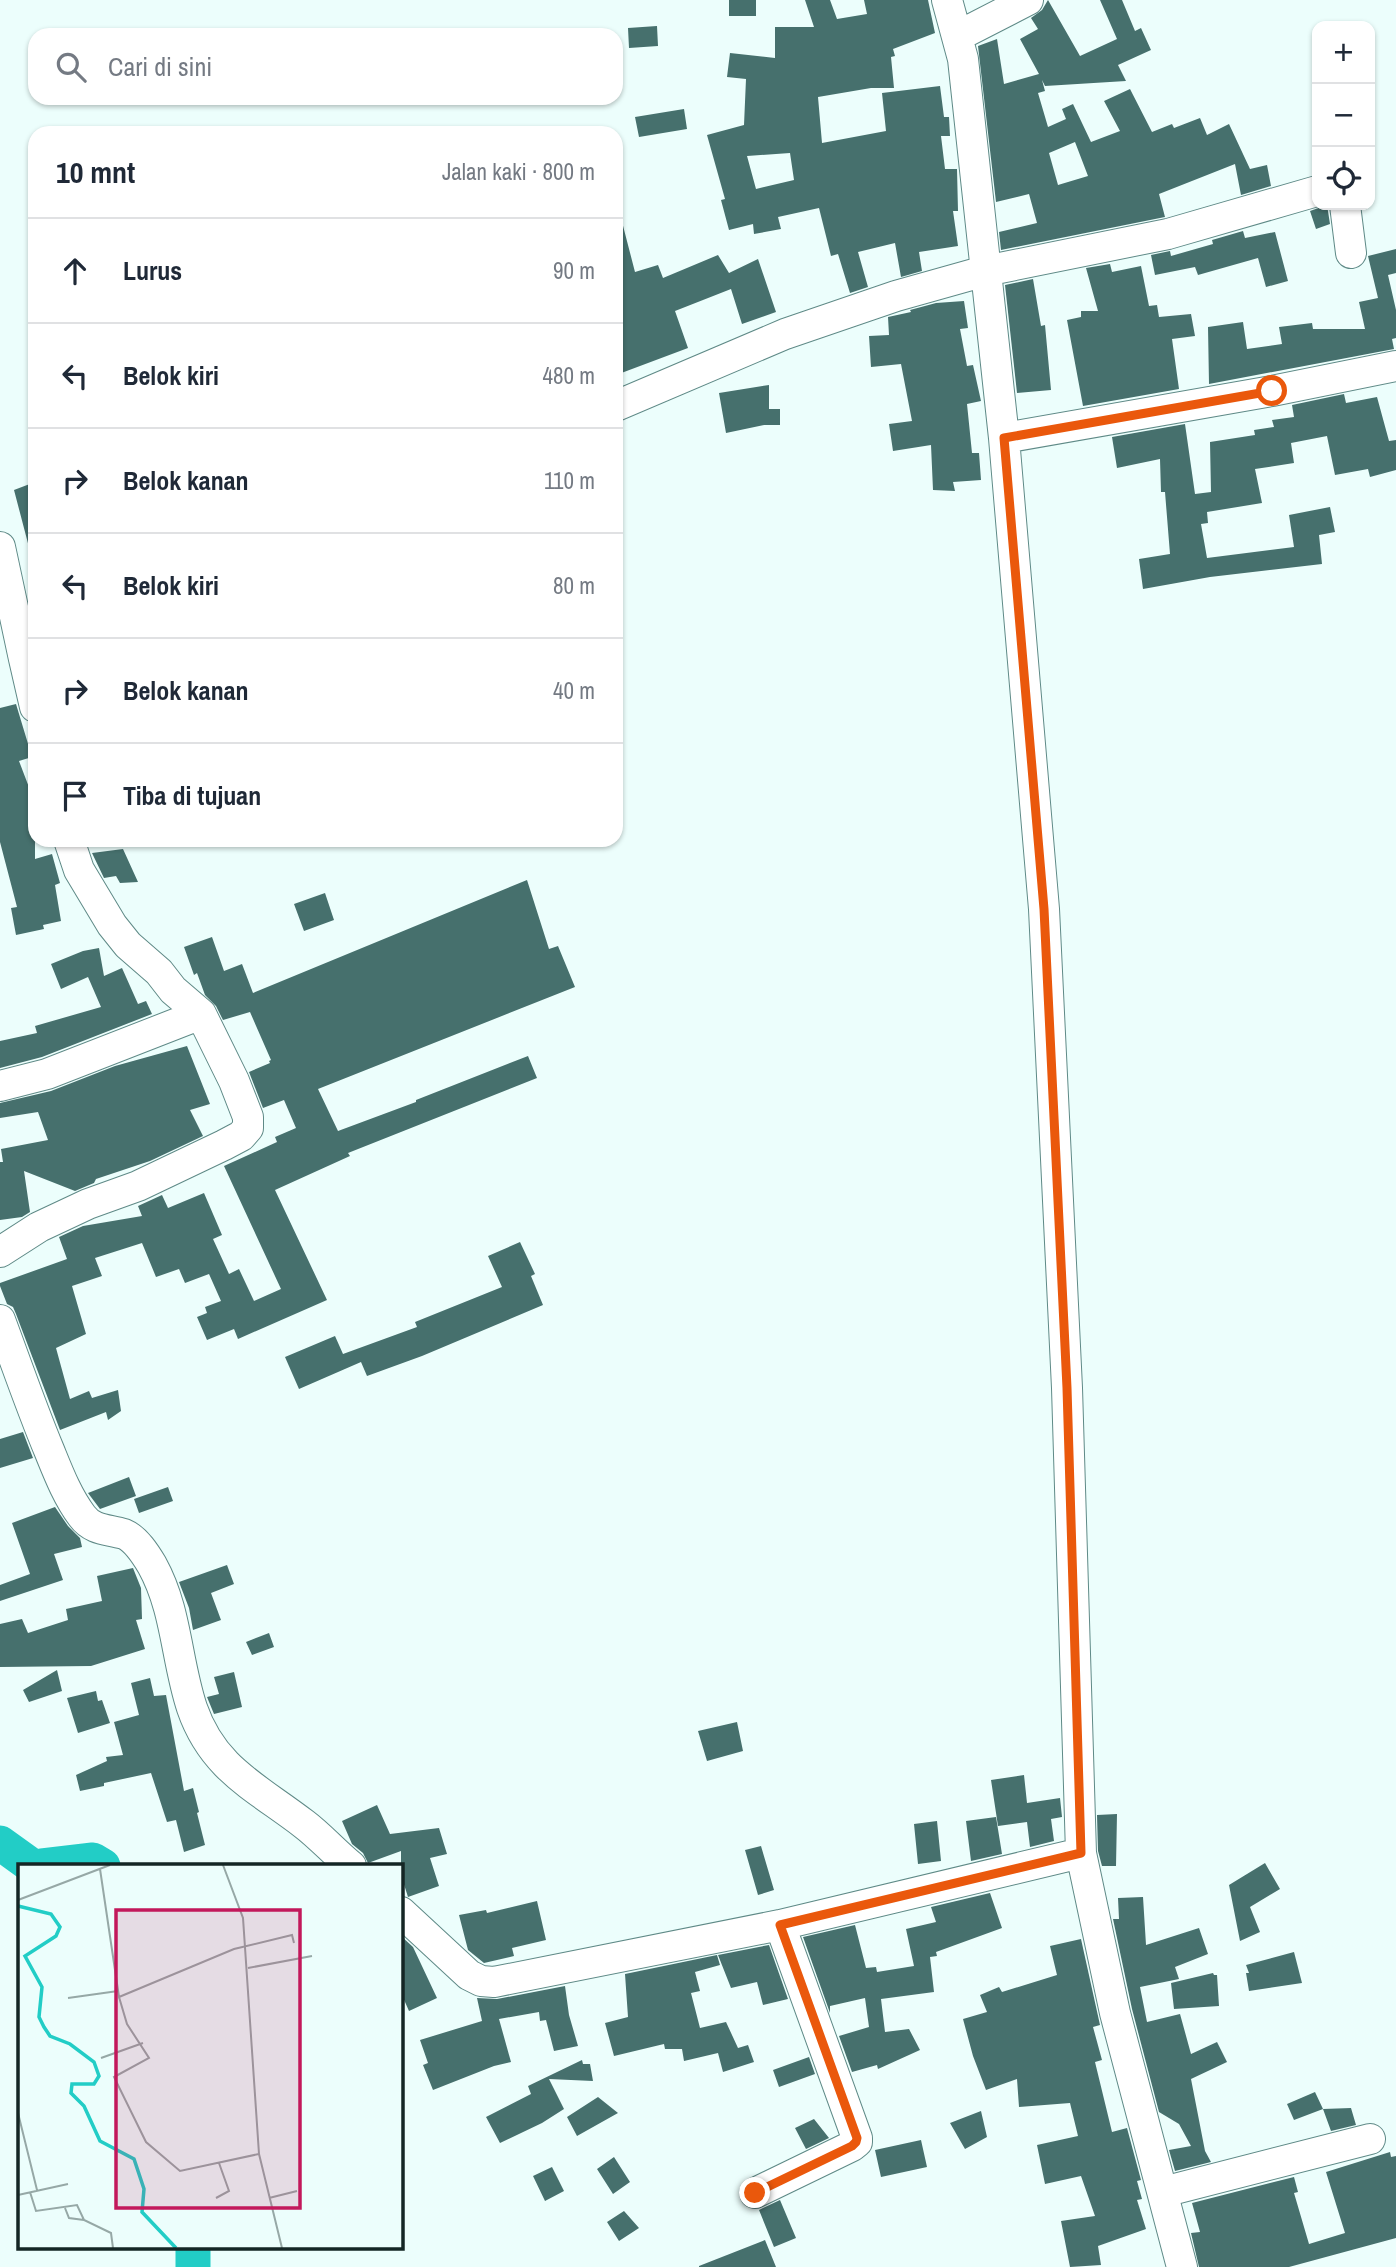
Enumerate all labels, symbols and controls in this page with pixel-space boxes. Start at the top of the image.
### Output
map controls [1312,21,1375,210]
button: + [1312,21,1375,84]
search box [28,28,623,105]
icon: search [52,48,90,86]
text: Cari di sini [108,49,212,84]
button: − [1312,84,1375,147]
button: locate [1312,147,1375,210]
text: 10 mnt [56,152,135,192]
text: Jalan kaki · 800 m [442,156,595,187]
icon: ahead [56,252,94,290]
text: Lurus [123,253,182,288]
text: 90 m [553,255,595,286]
icon: left [56,357,94,395]
text: Belok kiri [123,358,219,393]
text: 480 m [543,360,595,391]
route start [1256,375,1287,406]
icon: right [56,462,94,500]
text: Belok kanan [123,463,249,498]
text: 110 m [544,465,595,496]
icon: left [56,567,94,605]
text: Belok kiri [123,568,219,603]
text: 80 m [553,570,595,601]
icon: right [56,672,94,710]
text: Belok kanan [123,673,249,708]
text: 40 m [553,675,595,706]
icon: arrive [56,777,94,815]
text: Tiba di tujuan [123,778,261,813]
inset map [18,1864,402,2250]
route end [739,2177,770,2208]

